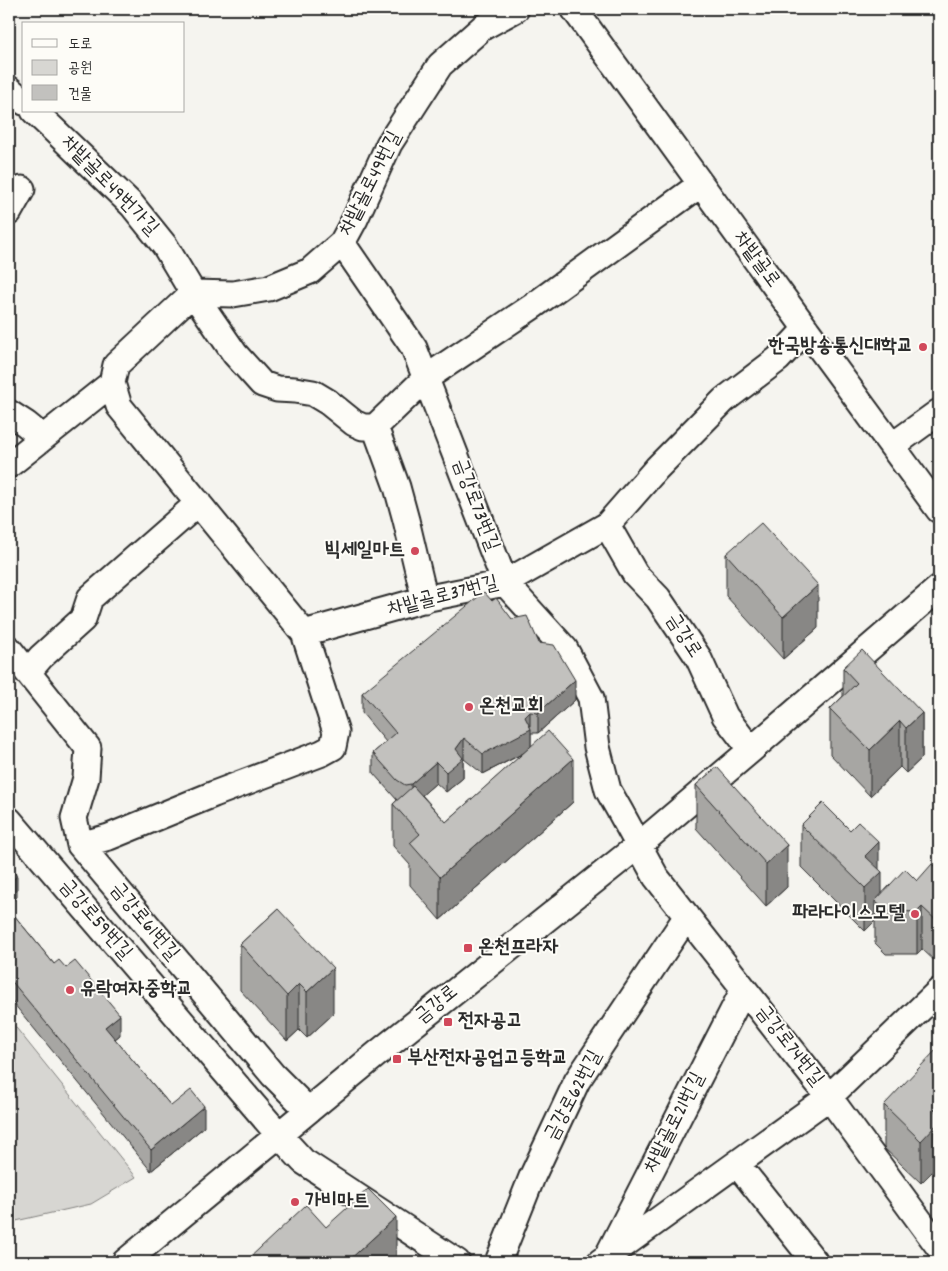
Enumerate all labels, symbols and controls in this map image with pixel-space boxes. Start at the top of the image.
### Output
legend [22,22,185,112]
text: 도로 [68,34,92,56]
text: 공원 [68,58,92,80]
text: 건물 [68,84,92,106]
street label: 차밭골로49번길 [333,127,409,241]
street label: 차밭골로49번가길 [54,129,164,243]
street label: 차밭골로 [726,226,786,294]
place label: 한국방송통신대학교 [767,333,913,361]
marker: 한국방송통신대학교 [917,341,929,353]
street label: 금강로73번길 [445,455,505,555]
place label: 빅세일마트 [325,537,405,565]
marker: 빅세일마트 [409,545,421,557]
street label: 차밭골로37번길 [385,570,501,624]
street label: 금강로 [658,608,708,664]
place label: 온천교회 [479,693,543,721]
marker: 온천교회 [463,701,475,713]
street label: 금강로59번길 [52,873,138,967]
street label: 금강로61번길 [103,877,185,967]
place label: 파라다이스모텔 [792,900,905,928]
marker: 파라다이스모텔 [909,908,921,920]
place label: 온천프라자 [478,934,558,962]
marker: 온천프라자 [462,942,474,954]
place label: 유락여자중학교 [80,976,193,1004]
street label: 금강로 [409,979,465,1031]
marker: 유락여자중학교 [64,984,76,996]
street label: 금강로74번길 [748,999,830,1093]
place label: 전자공고 [458,1008,522,1036]
marker: 전자공고 [442,1016,454,1028]
place label: 부산전자공업고등학교 [407,1045,568,1073]
street label: 금강로62번길 [538,1046,610,1146]
marker: 부산전자공업고등학교 [391,1053,403,1065]
street label: 차밭골로21번길 [638,1068,712,1178]
place label: 가비마트 [305,1188,369,1216]
marker: 가비마트 [289,1196,301,1208]

